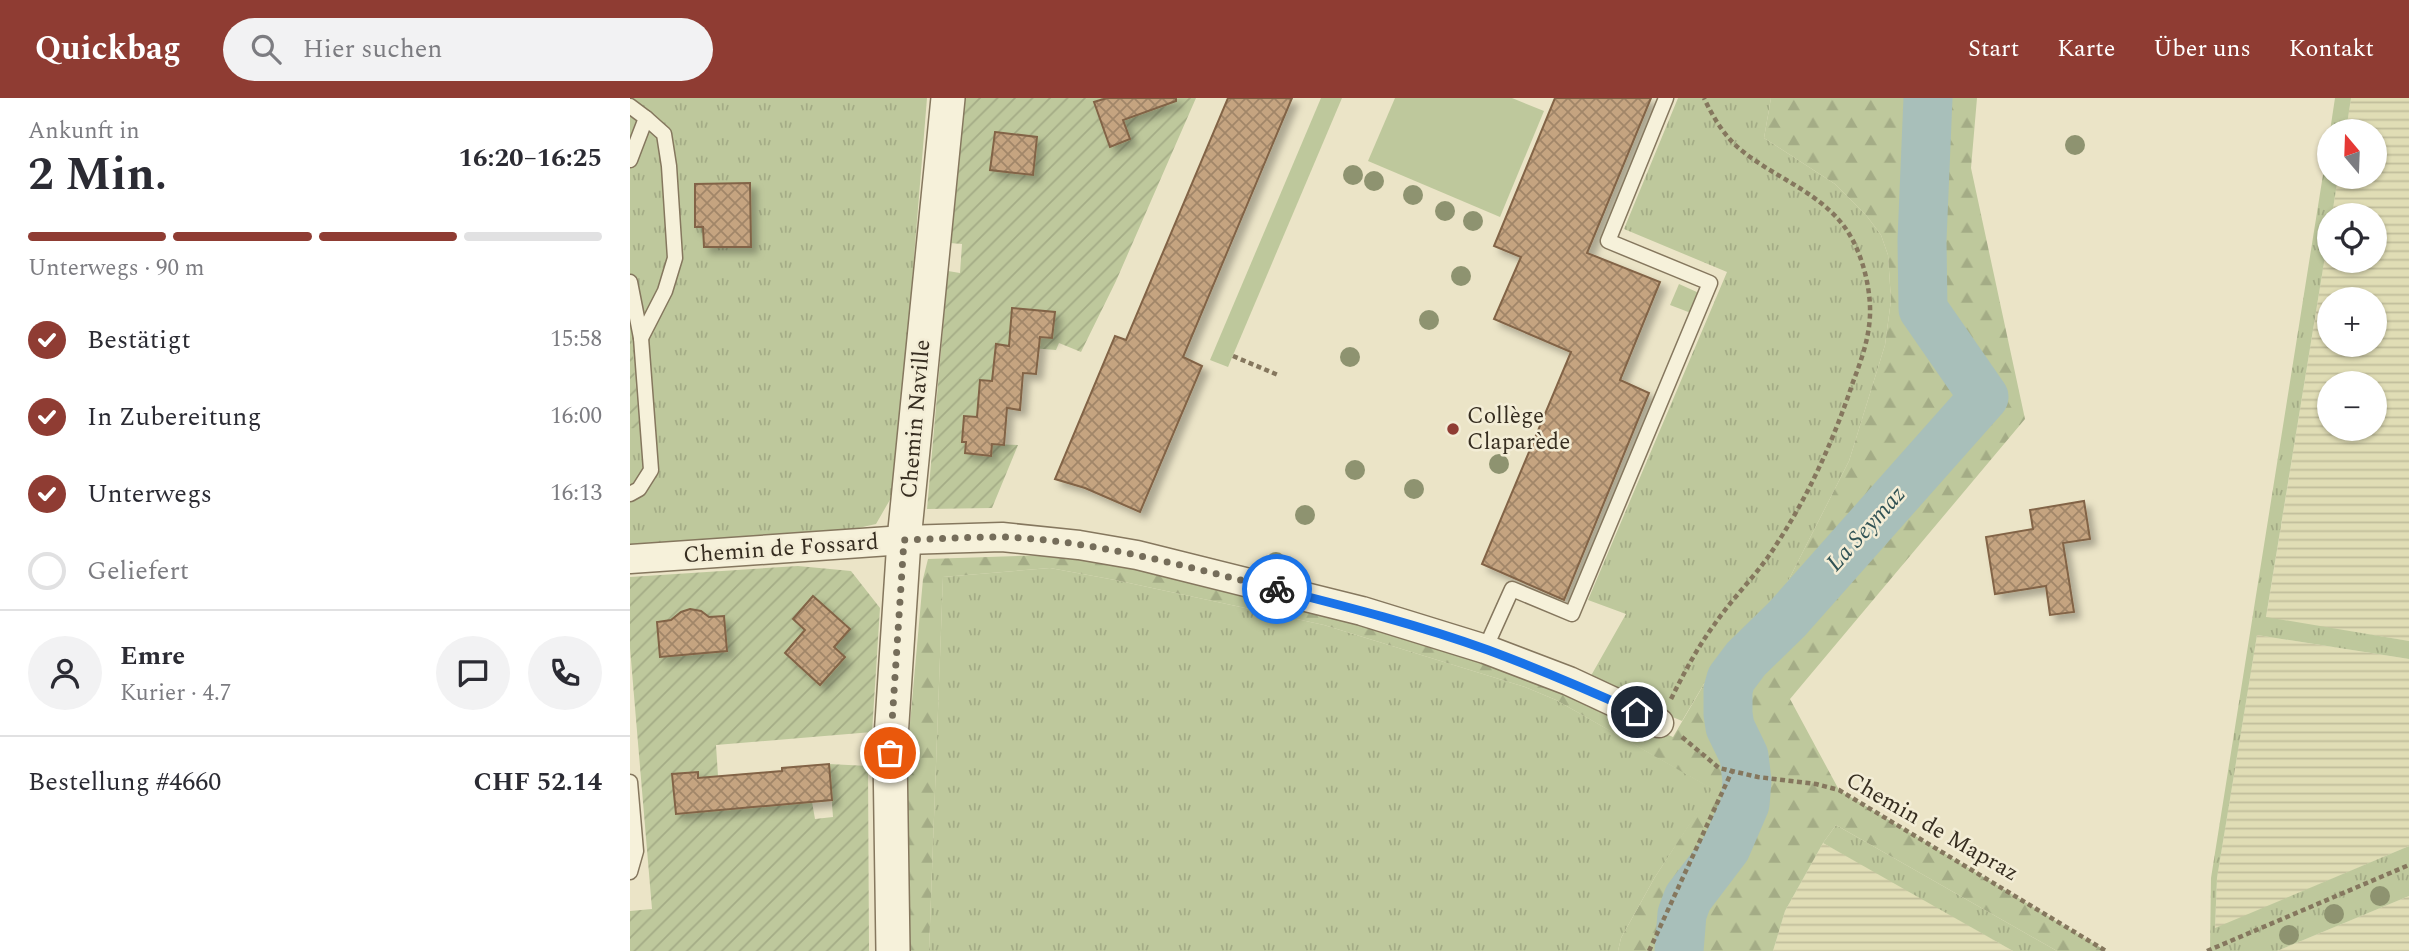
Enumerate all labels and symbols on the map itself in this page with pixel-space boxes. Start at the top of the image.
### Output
north arrow [2317,119,2387,189]
street label: Chemin Naville [892,338,940,500]
place label: Collège Claparède [1467,399,1570,460]
marker: Collège Claparède [1445,421,1461,437]
water label: La Seymaz [1818,478,1914,580]
street label: Chemin de Fossard [682,525,880,573]
courier [1242,554,1312,624]
pin [1607,682,1667,742]
pin [860,723,920,783]
street label: Chemin de Mapraz [1839,763,2025,891]

